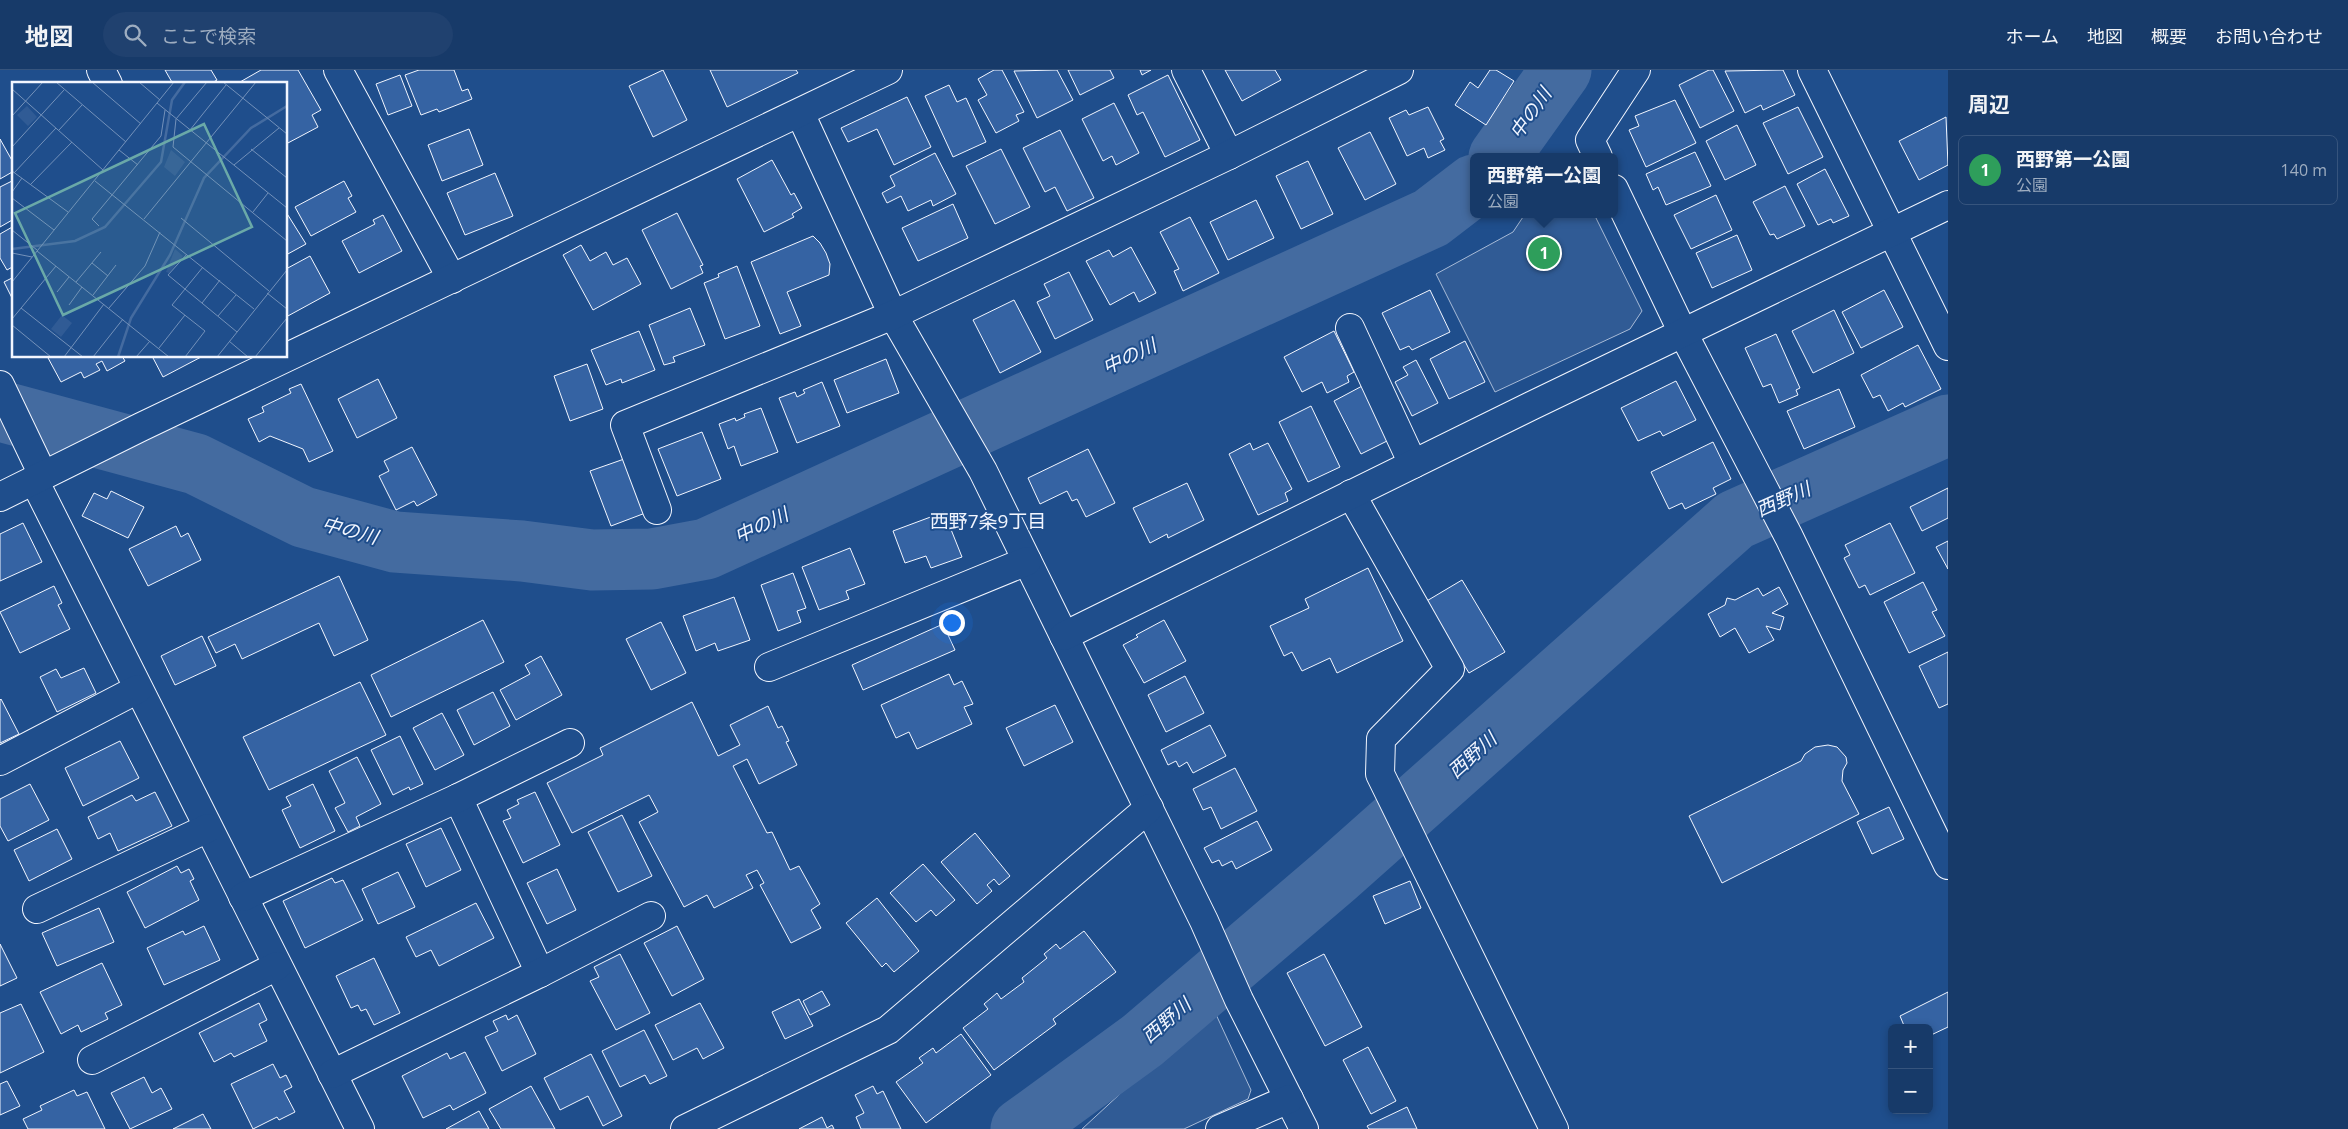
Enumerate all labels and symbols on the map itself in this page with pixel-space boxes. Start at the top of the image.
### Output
water label: 中の川 [1503,81,1558,144]
inset map [12,82,288,358]
pin: 1 [1528,234,1560,272]
water label: 中の川 [1098,331,1162,380]
water label: 西野川 [1752,475,1816,522]
water label: 中の川 [730,500,794,549]
district label: 西野7条9丁目 [930,508,1046,534]
water label: 中の川 [319,510,383,550]
your location [939,610,965,636]
water label: 西野川 [1442,725,1503,784]
water label: 西野川 [1136,990,1198,1048]

